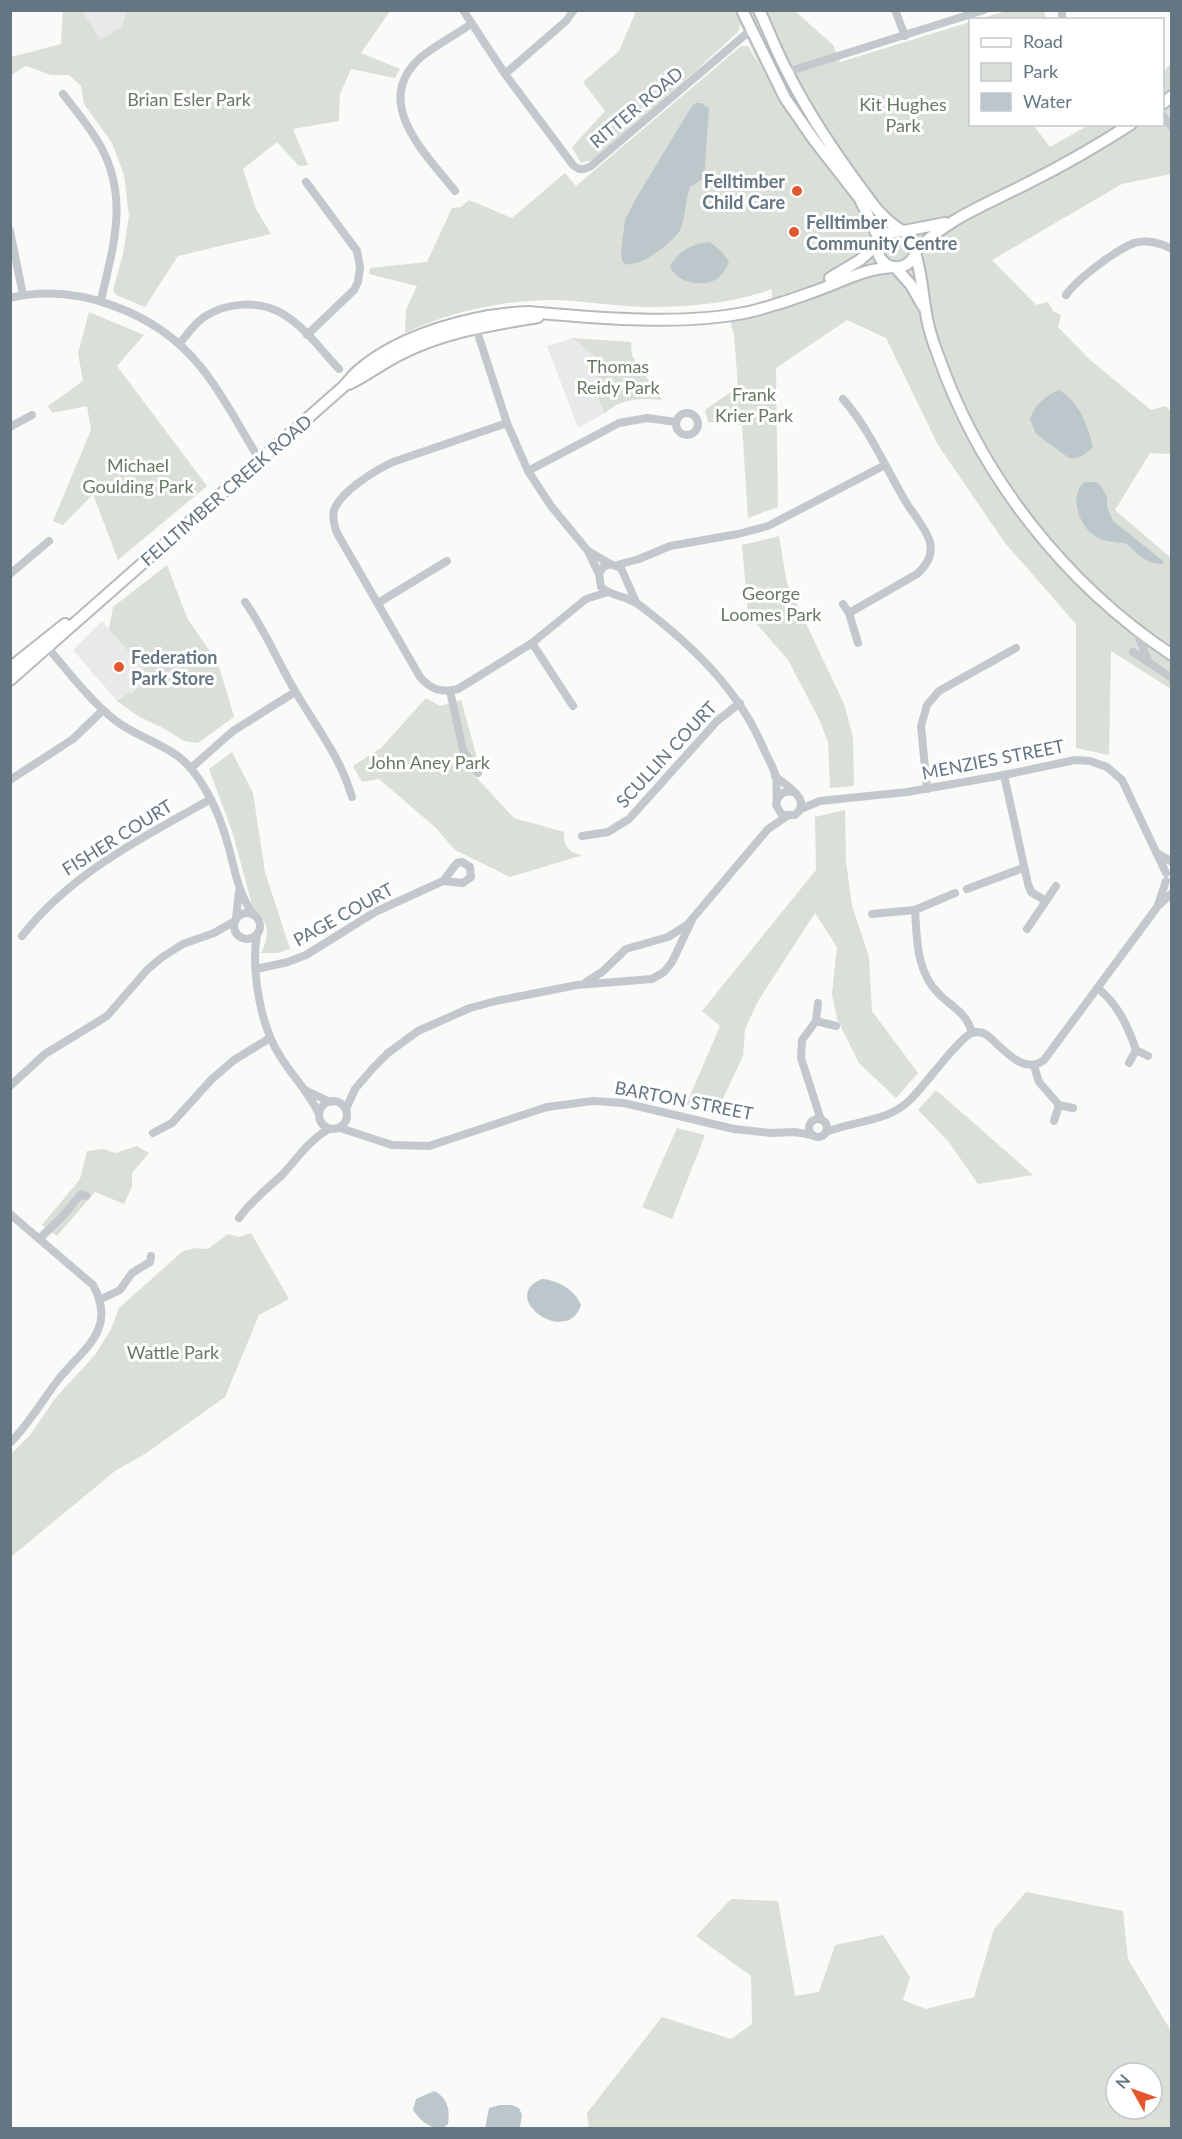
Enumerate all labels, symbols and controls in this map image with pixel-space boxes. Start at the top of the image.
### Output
legend [969,18,1164,126]
text: Road [1023,30,1063,52]
text: Park [1023,60,1059,82]
street label: RITTER ROAD [585,62,687,152]
park label: Brian Esler Park [127,88,252,110]
text: Water [1023,90,1072,112]
park label: Kit Hughes Park [859,93,947,136]
place label: Felltimber Child Care [702,170,785,213]
marker: Felltimber Child Care [790,184,804,198]
place label: Felltimber Community Centre [806,211,958,254]
marker: Felltimber Community Centre [787,225,801,239]
park label: Thomas Reidy Park [576,355,660,398]
park label: Frank Krier Park [715,383,794,426]
street label: FELLTIMBER CREEK ROAD [136,410,316,570]
park label: Michael Goulding Park [82,454,194,497]
park label: George Loomes Park [721,582,822,625]
place label: Federation Park Store [131,646,218,689]
marker: Federation Park Store [112,660,126,674]
street label: SCULLIN COURT [611,696,721,812]
street label: MENZIES STREET [920,734,1066,784]
park label: John Aney Park [368,751,491,773]
street label: FISHER COURT [58,794,177,880]
street label: PAGE COURT [289,877,397,950]
street label: BARTON STREET [613,1076,755,1124]
park label: Wattle Park [127,1341,220,1363]
north arrow [1104,2061,1164,2121]
text: N [1111,2070,1133,2092]

